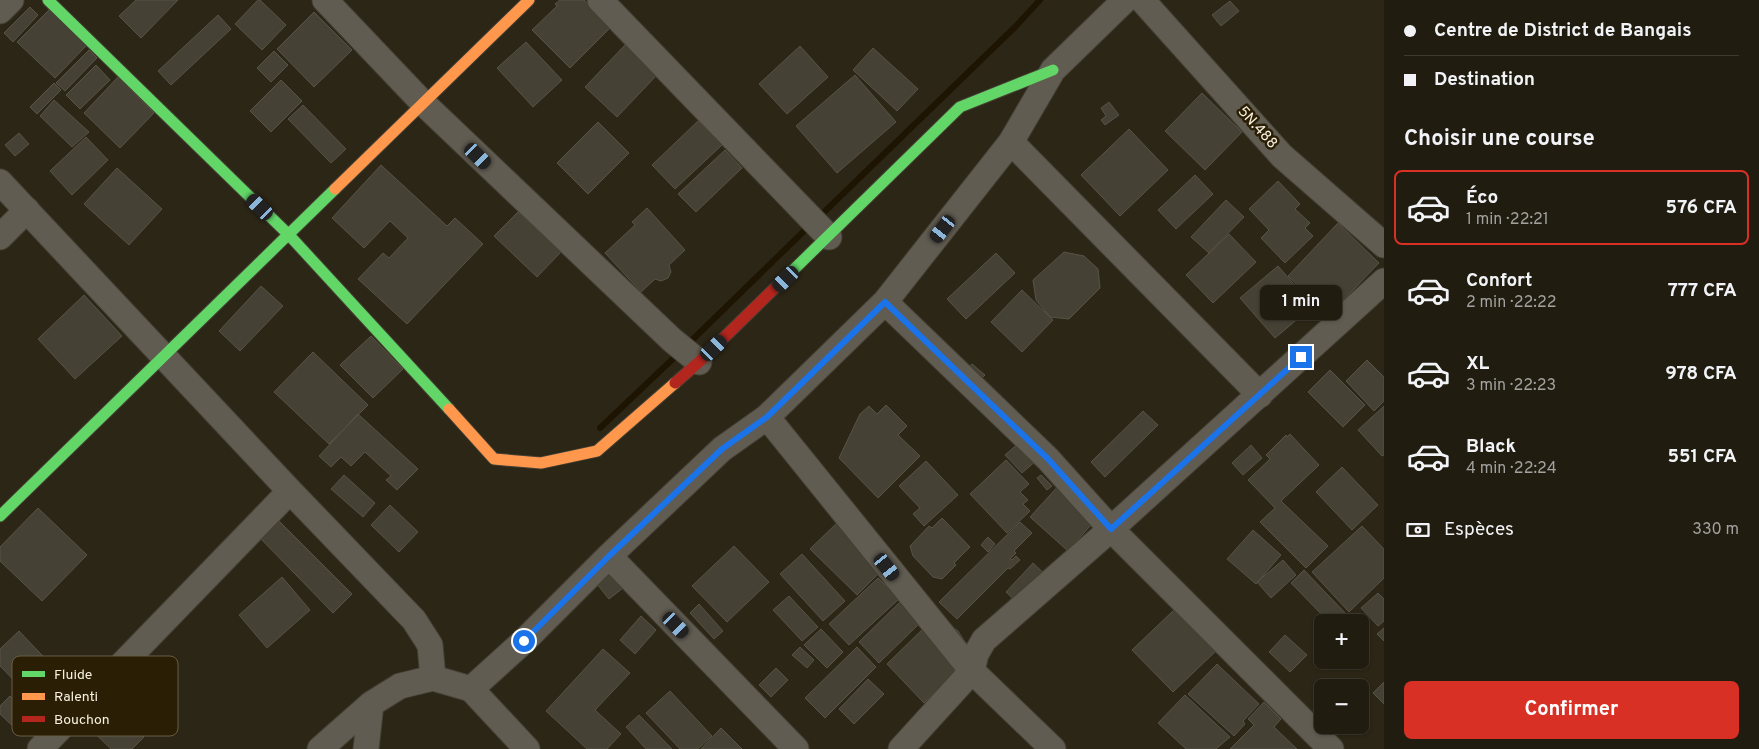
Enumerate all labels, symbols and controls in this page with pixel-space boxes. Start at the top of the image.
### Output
text: Centre de District de Bangais [1434,19,1692,43]
text: Destination [1434,68,1535,92]
street label: 5N.488 [1233,103,1281,153]
text: Choisir une course [1404,126,1595,153]
car [461,140,494,172]
icon: car [1406,185,1451,230]
text: Éco [1466,186,1498,210]
car [243,191,276,223]
text: 576 CFA [1666,196,1737,220]
text: 1 min · 22:21 [1466,210,1549,230]
car [927,213,958,245]
car [769,263,802,295]
icon: car [1406,268,1451,313]
text: Confort [1466,269,1532,293]
text: 777 CFA [1668,279,1737,303]
callout: 1 min [1260,284,1342,320]
text: 1 min [1282,292,1320,312]
text: 2 min · 22:22 [1466,293,1556,313]
car [697,332,730,364]
route end [1290,346,1312,368]
icon: car [1406,351,1451,396]
text: XL [1466,352,1489,376]
text: 978 CFA [1665,362,1737,386]
text: 3 min · 22:23 [1466,376,1556,396]
icon: car [1406,434,1451,479]
text: Black [1466,435,1516,459]
text: 551 CFA [1667,445,1737,469]
text: 4 min · 22:24 [1466,459,1557,479]
icon: cash [1404,516,1432,544]
text: Espèces [1444,518,1514,542]
text: 330 m [1692,520,1739,540]
car [871,551,902,583]
car [660,609,691,641]
map controls [1314,614,1369,734]
button: + [1314,614,1369,669]
route start [513,630,535,652]
legend [12,656,178,736]
text: Fluide [54,667,92,684]
button: − [1314,679,1369,734]
button: Confirmer [1404,681,1739,739]
text: Ralenti [54,689,98,706]
text: Bouchon [54,712,110,729]

